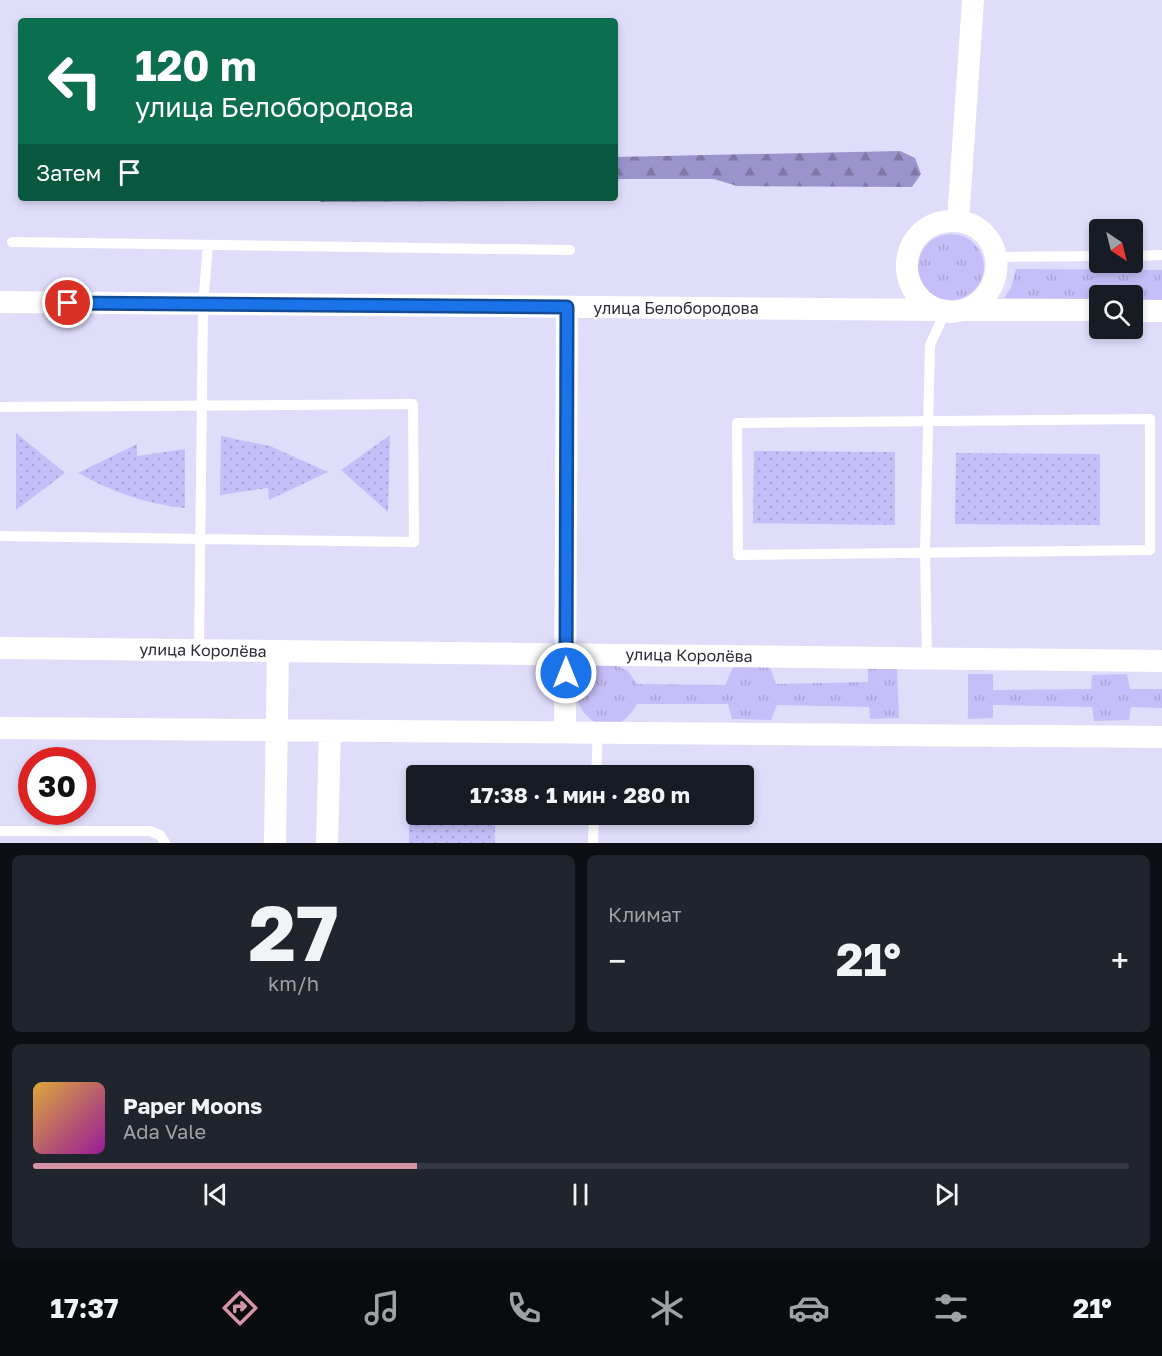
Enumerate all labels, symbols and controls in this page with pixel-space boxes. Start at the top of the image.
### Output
text: 120 m [135,40,257,90]
icon: left [36,42,114,120]
text: улица Белобородова [135,91,414,123]
icon: arrive [113,156,146,189]
text: Затем [36,159,101,186]
north arrow [1089,219,1143,273]
map controls [1089,219,1143,339]
pin [42,277,93,328]
button: search [1089,285,1143,339]
icon: arrive [51,286,84,319]
street label: улица Белобородова [593,298,759,318]
street label: улица Королёва [139,639,267,661]
position arrow [534,641,598,705]
street label: улица Королёва [625,644,753,666]
speed limit sign: 30 [18,747,96,825]
text: 17:38 · 1 мин · 280 m [470,781,690,808]
text: 27 [248,885,339,978]
text: Климат [608,902,682,926]
text: 21° [836,932,901,986]
text: − [608,941,626,980]
text: + [1111,941,1129,980]
text: km/h [268,971,319,995]
text: Paper Moons [123,1092,262,1119]
text: Ada Vale [123,1119,206,1143]
icon: previous [199,1178,232,1211]
icon: pause [564,1178,597,1211]
icon: next [930,1178,963,1211]
icon: directions [219,1287,261,1329]
icon: music [361,1287,403,1329]
icon: phone [503,1287,545,1329]
icon: climate [646,1287,688,1329]
icon: car [788,1287,830,1329]
icon: filters [930,1287,972,1329]
text: 17:37 [50,1292,119,1324]
text: 21° [1073,1292,1112,1324]

